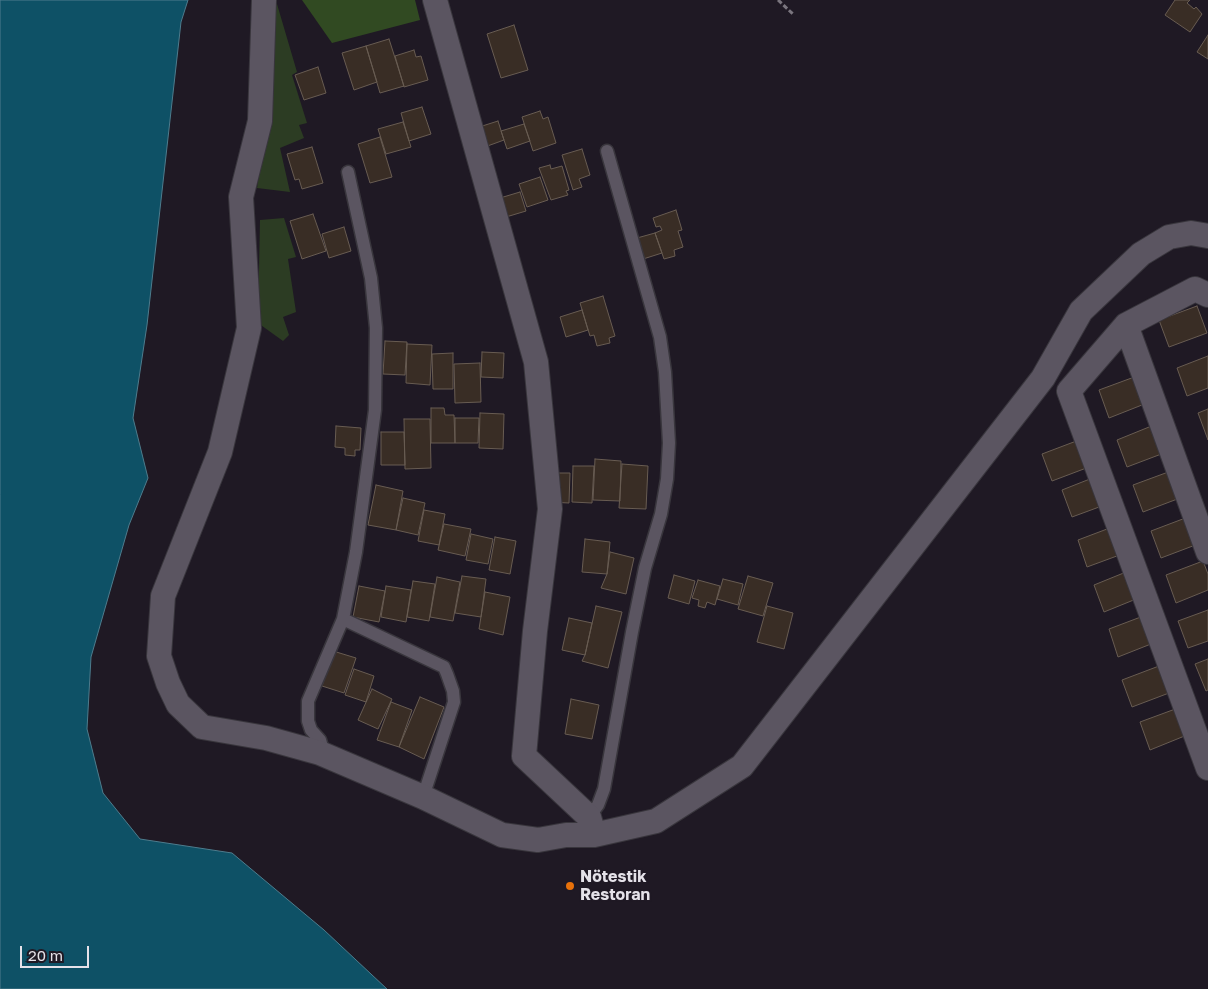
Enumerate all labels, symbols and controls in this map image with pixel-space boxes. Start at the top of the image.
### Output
place label: Nötestik Restoran [580,867,650,905]
marker: Nötestik Restoran [564,880,576,892]
scale bar [22,936,91,968]
text: 20 m [28,946,63,964]

